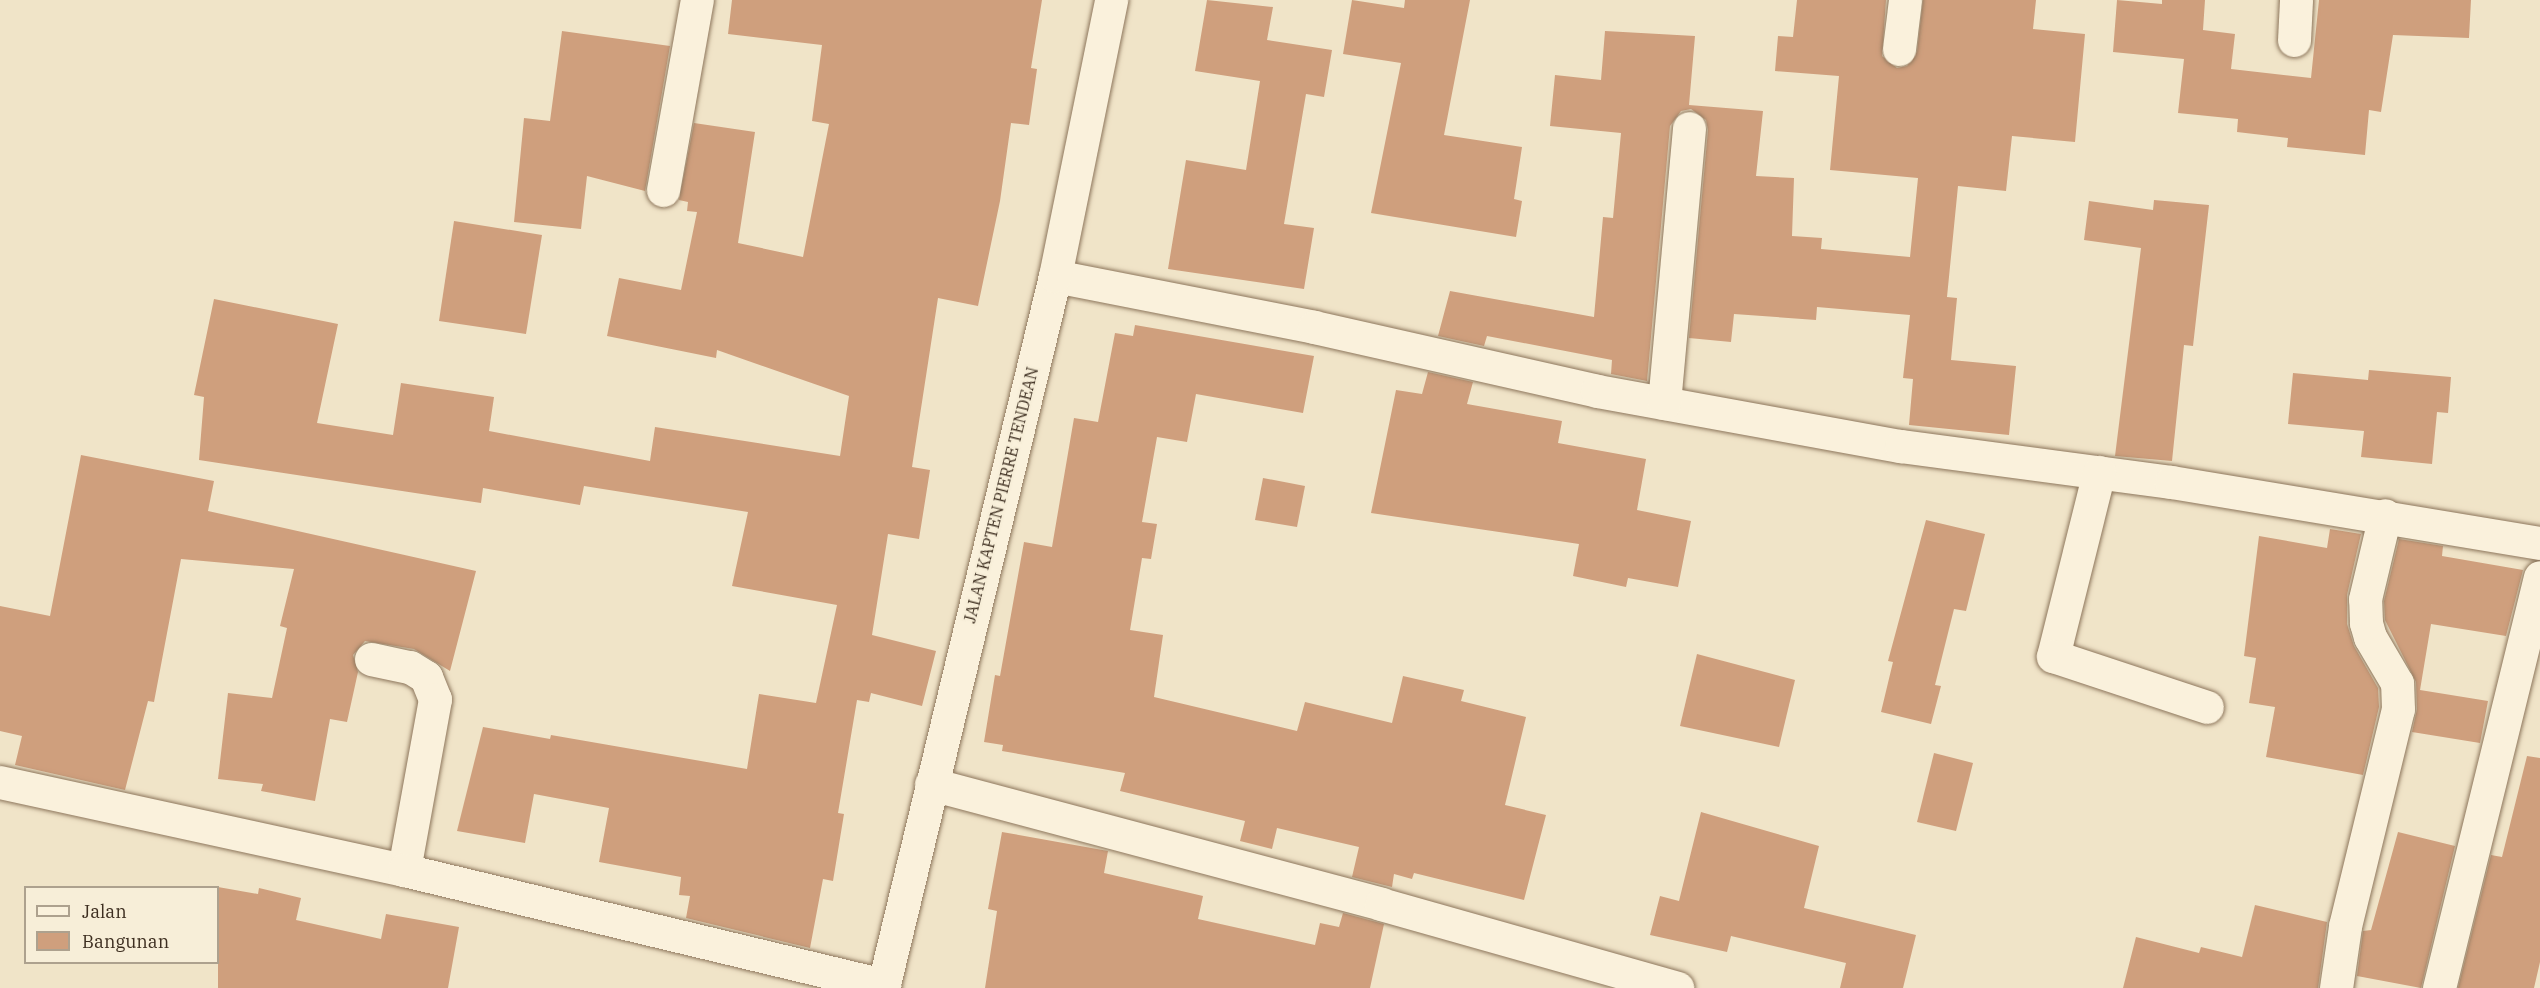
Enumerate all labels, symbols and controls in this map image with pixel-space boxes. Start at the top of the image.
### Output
street label: JALAN KAPTEN PIERRE TENDEAN [960,365,1042,625]
legend [24,886,219,964]
text: Jalan [82,900,127,923]
text: Bangunan [82,930,169,953]

